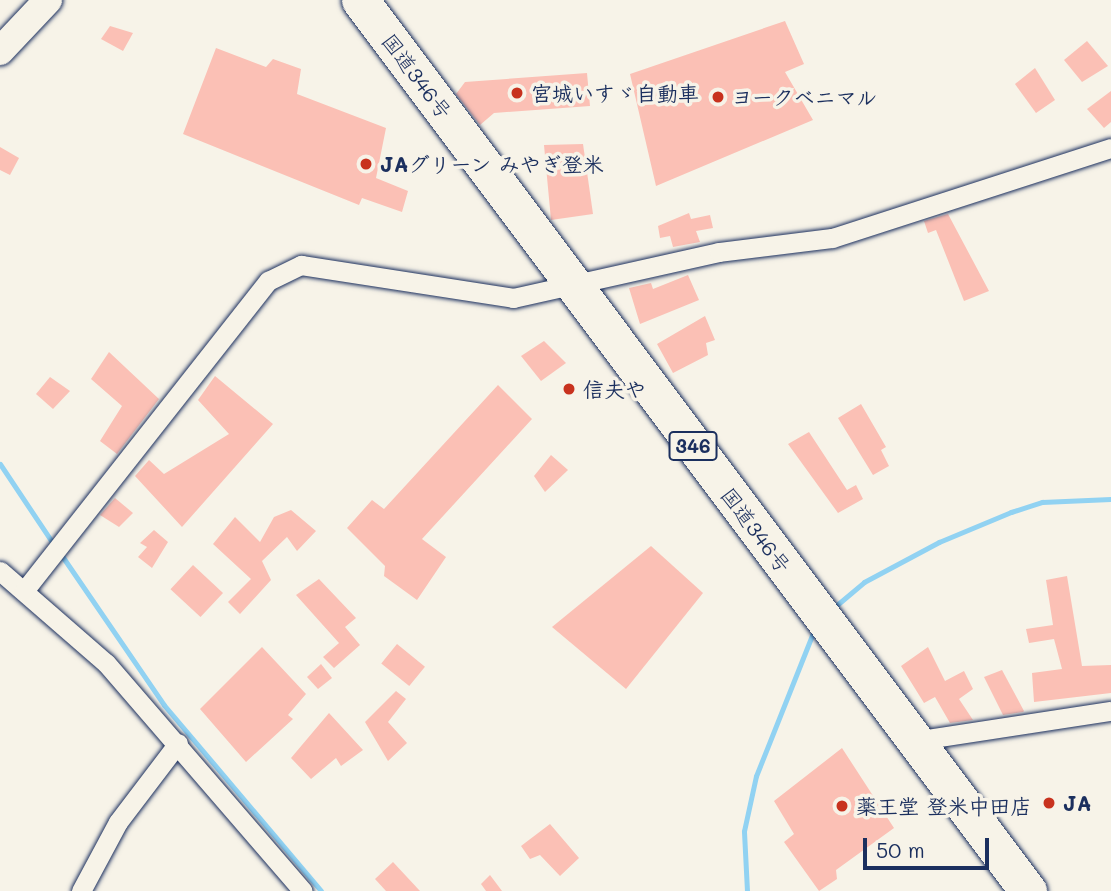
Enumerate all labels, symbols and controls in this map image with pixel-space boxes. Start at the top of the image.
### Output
street label: 国道346号 [377,28,457,124]
place label: 宮城いすゞ自動車 [531,80,699,106]
place label: ヨークベニマル [732,84,878,110]
marker: 宮城いすゞ自動車 [509,85,525,101]
marker: ヨークベニマル [710,89,726,105]
place label: JAグリーン みやぎ登米 [380,151,605,177]
marker: JAグリーン みやぎ登米 [358,156,374,172]
place label: 信夫や [583,376,646,402]
marker: 信夫や [561,381,577,397]
road number: 346 [668,430,718,462]
street label: 国道346号 [716,482,796,578]
place label: JA [1063,790,1091,816]
place label: 薬王堂 登米中田店 [856,793,1032,819]
marker: JA [1041,795,1057,811]
marker: 薬王堂 登米中田店 [834,798,850,814]
scale bar [866,824,992,868]
text: 50 m [876,836,925,863]

